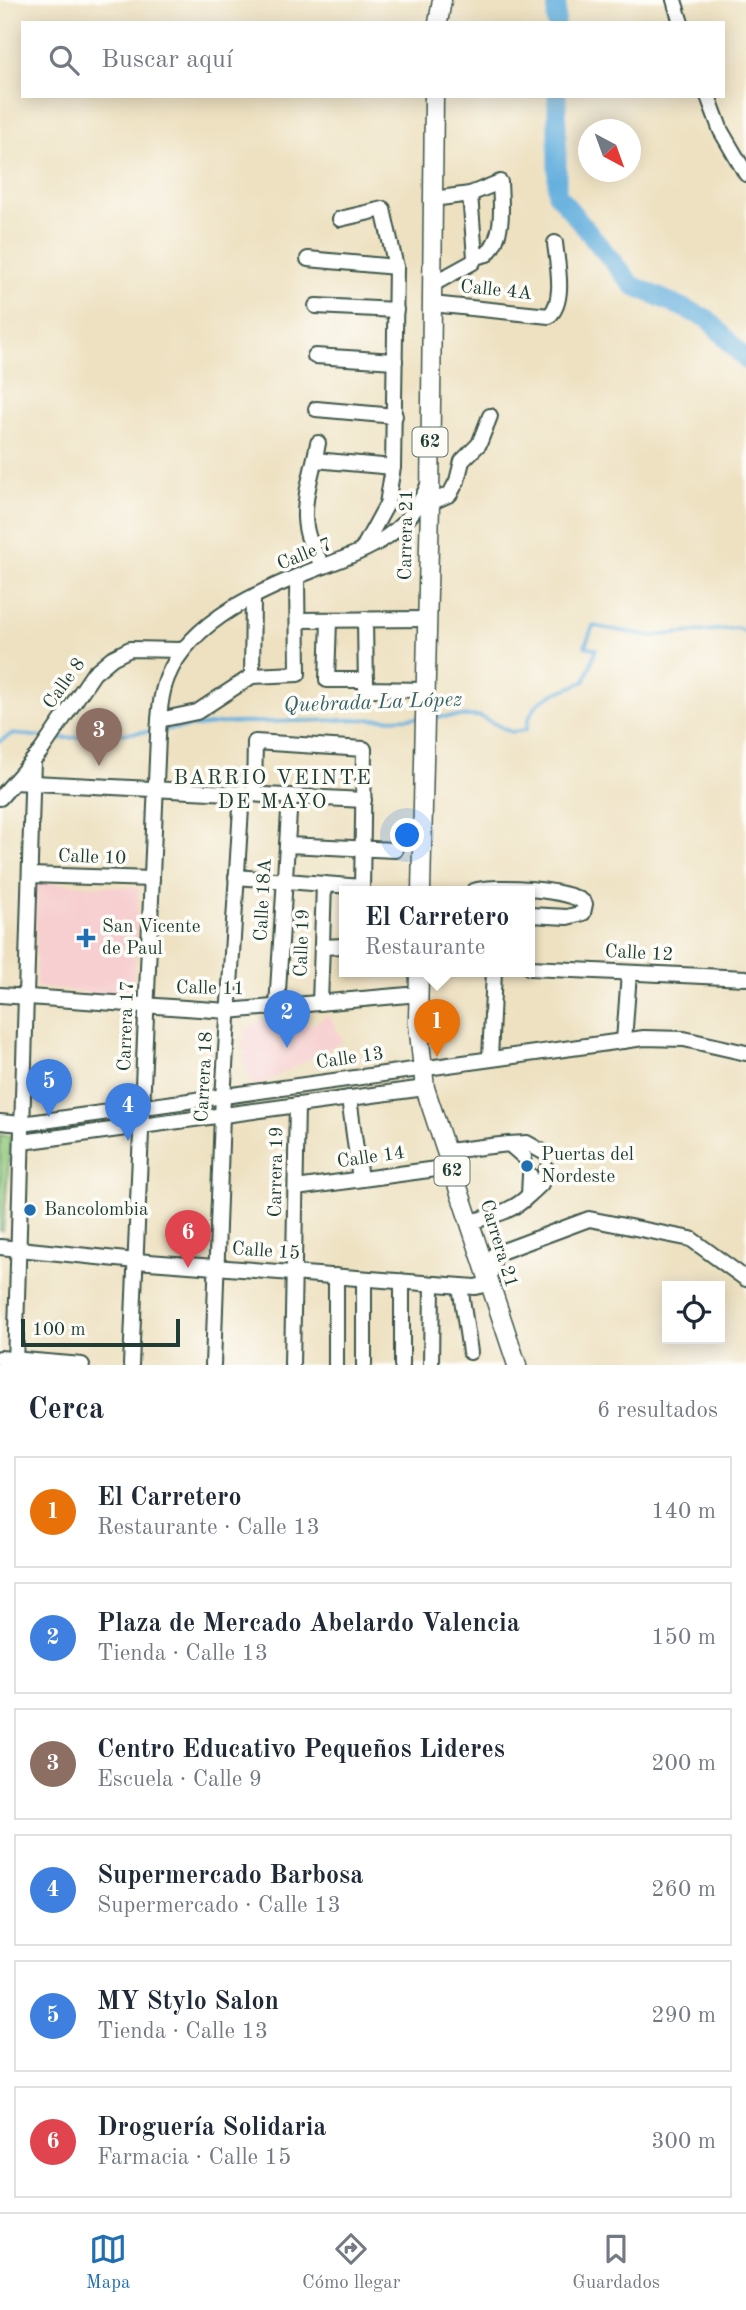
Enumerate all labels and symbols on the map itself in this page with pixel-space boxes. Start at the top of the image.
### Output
north arrow [578,119,641,182]
street label: Calle 4A [459,278,533,304]
road number: 62 [412,428,448,457]
street label: Carrera 21 [397,489,417,581]
street label: Calle 7 [275,535,335,575]
street label: Calle 8 [40,655,90,713]
water label: Quebrada La López [283,689,463,717]
pin: 3 [76,708,122,766]
district label: BARRIO VEINTE DE MAYO [173,768,373,813]
your location [390,818,424,852]
street label: Calle 10 [57,847,127,869]
street label: Calle 18A [252,858,276,942]
street label: Calle 19 [292,908,314,978]
place label: San Vicente de Paul [102,918,200,959]
marker: San Vicente de Paul [76,928,96,948]
street label: Calle 12 [604,943,674,965]
street label: Calle 11 [176,979,244,999]
street label: Carrera 17 [116,980,138,1072]
pin: 2 [264,990,310,1048]
pin: 1 [414,999,460,1057]
street label: Carrera 18 [193,1031,217,1123]
street label: Calle 13 [315,1045,385,1073]
pin: 5 [26,1059,72,1117]
pin: 4 [105,1083,151,1141]
street label: Carrera 19 [267,1126,287,1218]
street label: Calle 14 [336,1144,406,1172]
place label: Puertas del Nordeste [541,1146,634,1187]
road number: 62 [434,1156,470,1186]
marker: Puertas del Nordeste [519,1158,535,1174]
street label: Carrera 21 [476,1198,520,1290]
place label: Bancolombia [44,1201,149,1220]
marker: Bancolombia [22,1202,38,1218]
pin: 6 [165,1210,211,1268]
street label: Calle 15 [231,1240,301,1264]
scale bar [21,1316,180,1348]

